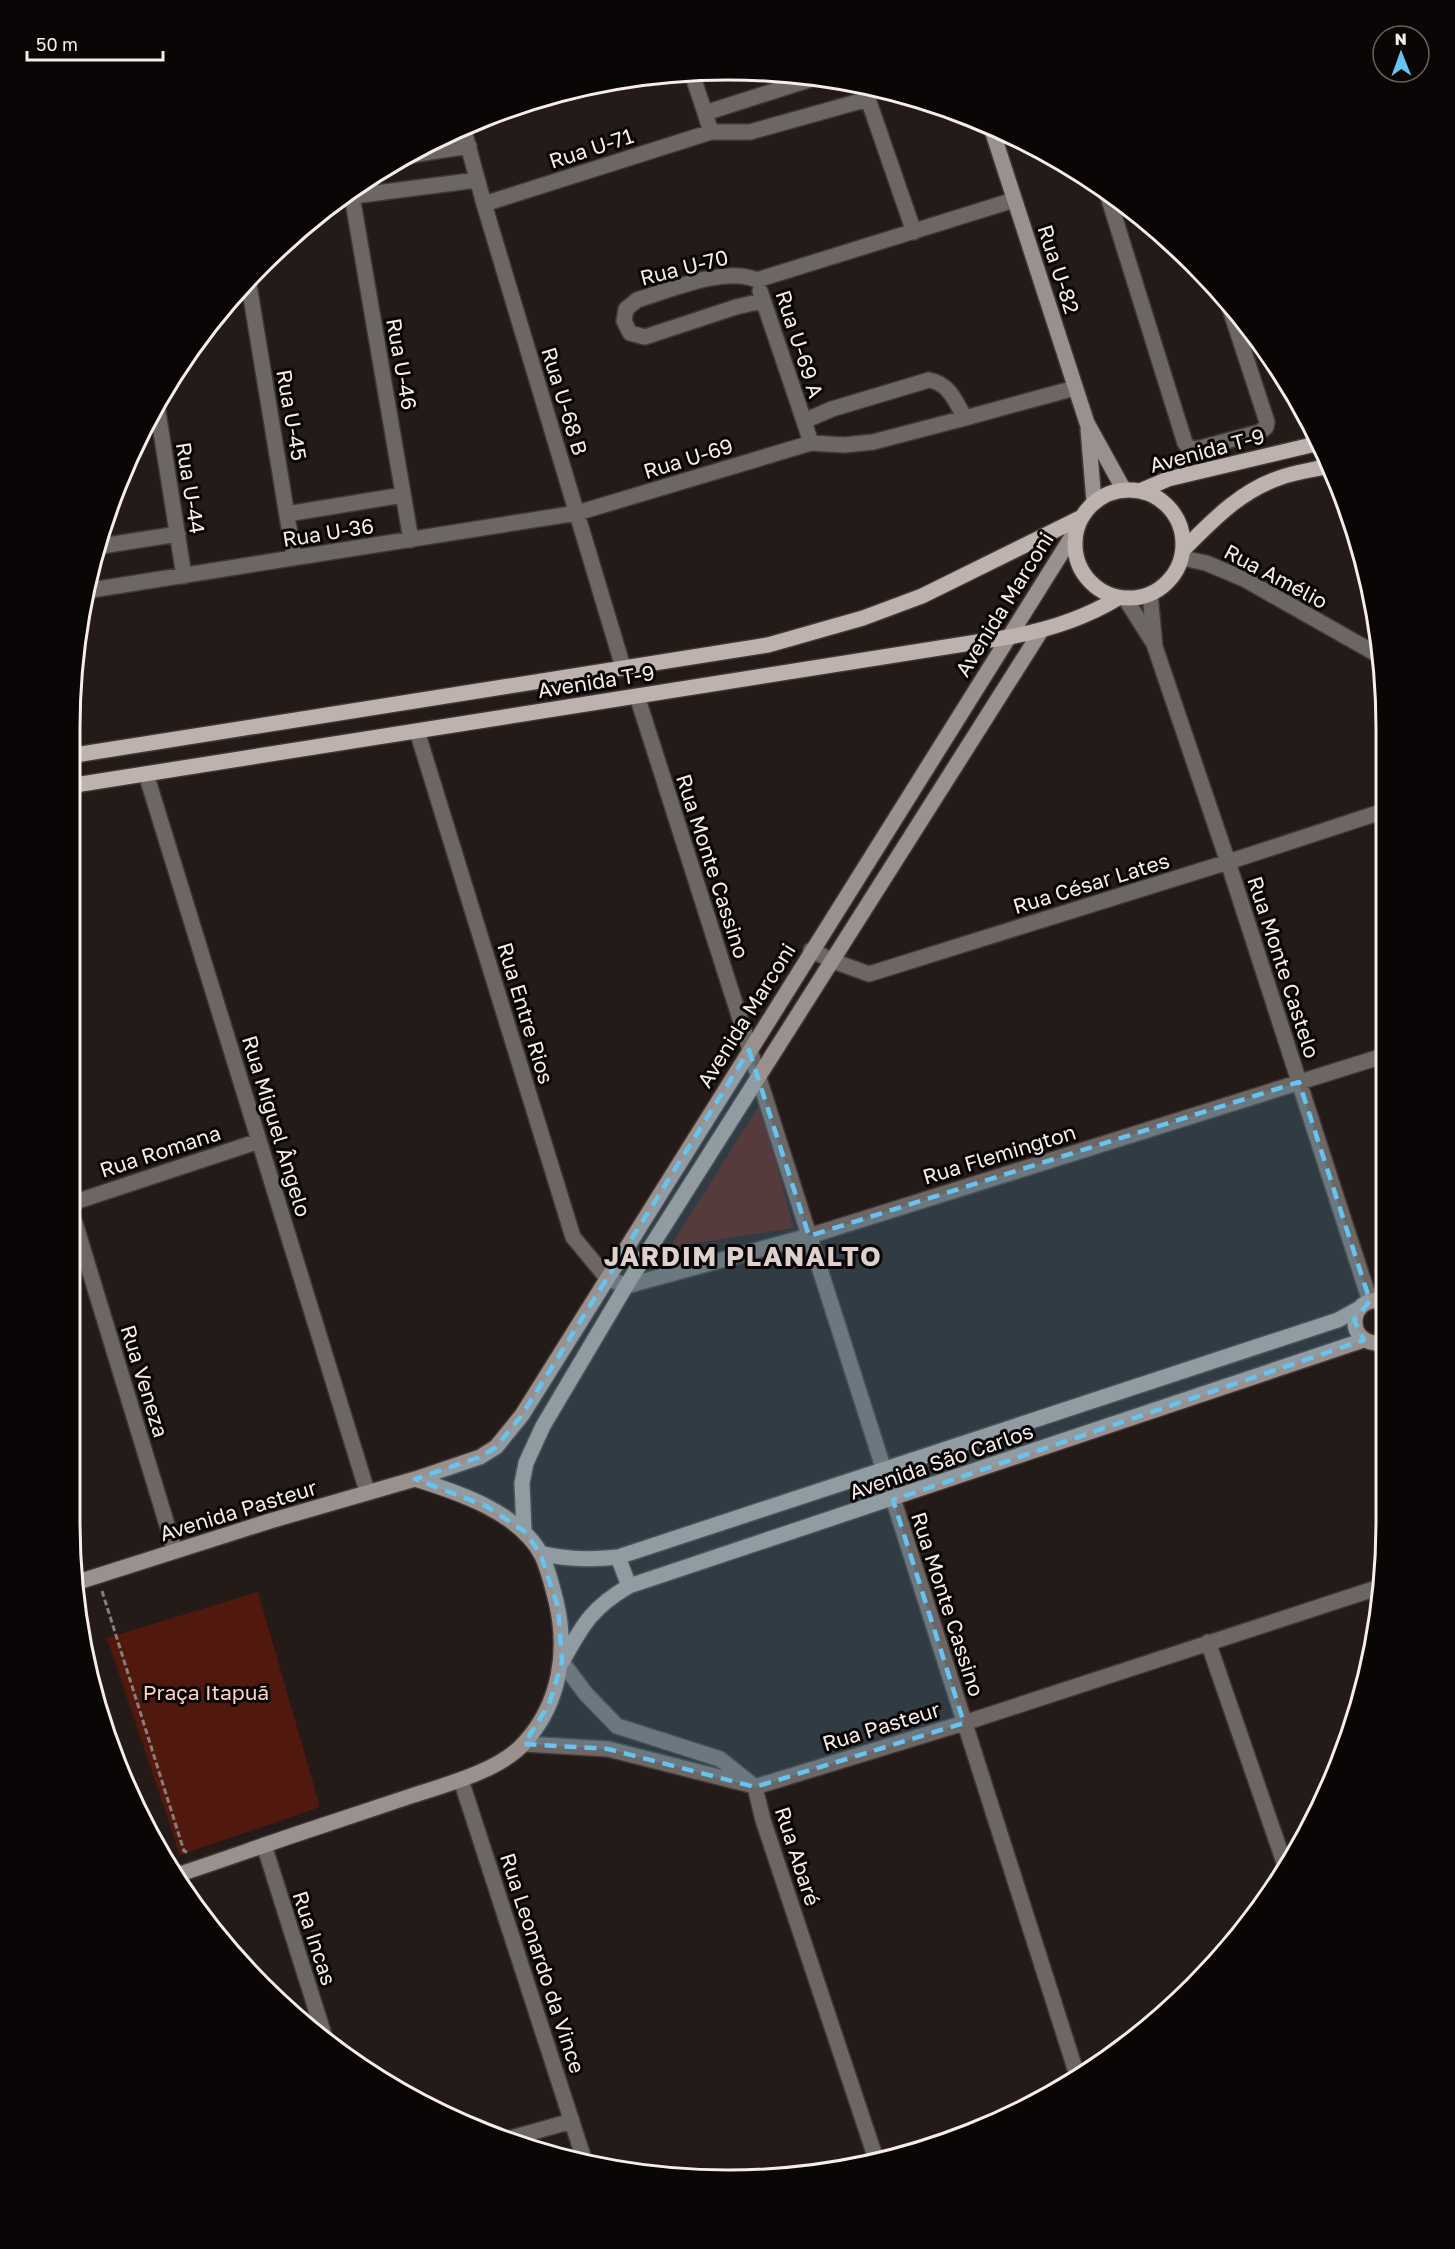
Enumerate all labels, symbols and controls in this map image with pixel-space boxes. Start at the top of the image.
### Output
scale bar [27,24,164,62]
north arrow [1371,24,1431,84]
text: N [1394,29,1407,49]
text: 50 m [36,33,78,55]
street label: Rua U-71 [546,122,636,174]
street label: Rua U-82 [1032,221,1086,317]
street label: Rua U-70 [637,244,731,290]
street label: Rua U-69 A [770,287,830,401]
street label: Rua U-46 [381,316,423,412]
street label: Rua U-68 B [536,344,594,458]
street label: Rua U-45 [271,367,313,463]
street label: Avenida T-9 [1147,422,1267,478]
street label: Rua U-69 [640,432,736,484]
street label: Rua U-44 [171,440,211,536]
street label: Rua U-36 [281,512,375,552]
street label: Avenida Marconi [949,527,1059,681]
street label: Rua Amélio [1220,538,1332,614]
street label: Avenida T-9 [536,659,656,703]
street label: Rua Monte Cassino [671,770,755,962]
street label: Rua César Lates [1010,847,1172,919]
street label: Rua Monte Castelo [1242,873,1326,1061]
street label: Avenida Marconi [691,938,801,1092]
street label: Rua Entre Rios [492,939,560,1087]
street label: Rua Miguel Ângelo [237,1032,317,1220]
street label: Rua Flemington [919,1118,1079,1190]
street label: Rua Romana [96,1119,224,1183]
district label: JARDIM PLANALTO [604,1240,882,1272]
street label: Rua Veneza [116,1322,174,1440]
street label: Avenida São Carlos [846,1417,1036,1505]
street label: Avenida Pasteur [156,1474,320,1546]
street label: Rua Monte Cassino [906,1508,990,1700]
park label: Praça Itapuã [143,1679,269,1705]
street label: Rua Pasteur [819,1696,943,1756]
street label: Rua Abaré [770,1803,826,1909]
street label: Rua Leonardo da Vince [495,1850,591,2076]
street label: Rua Incas [288,1888,342,1988]

